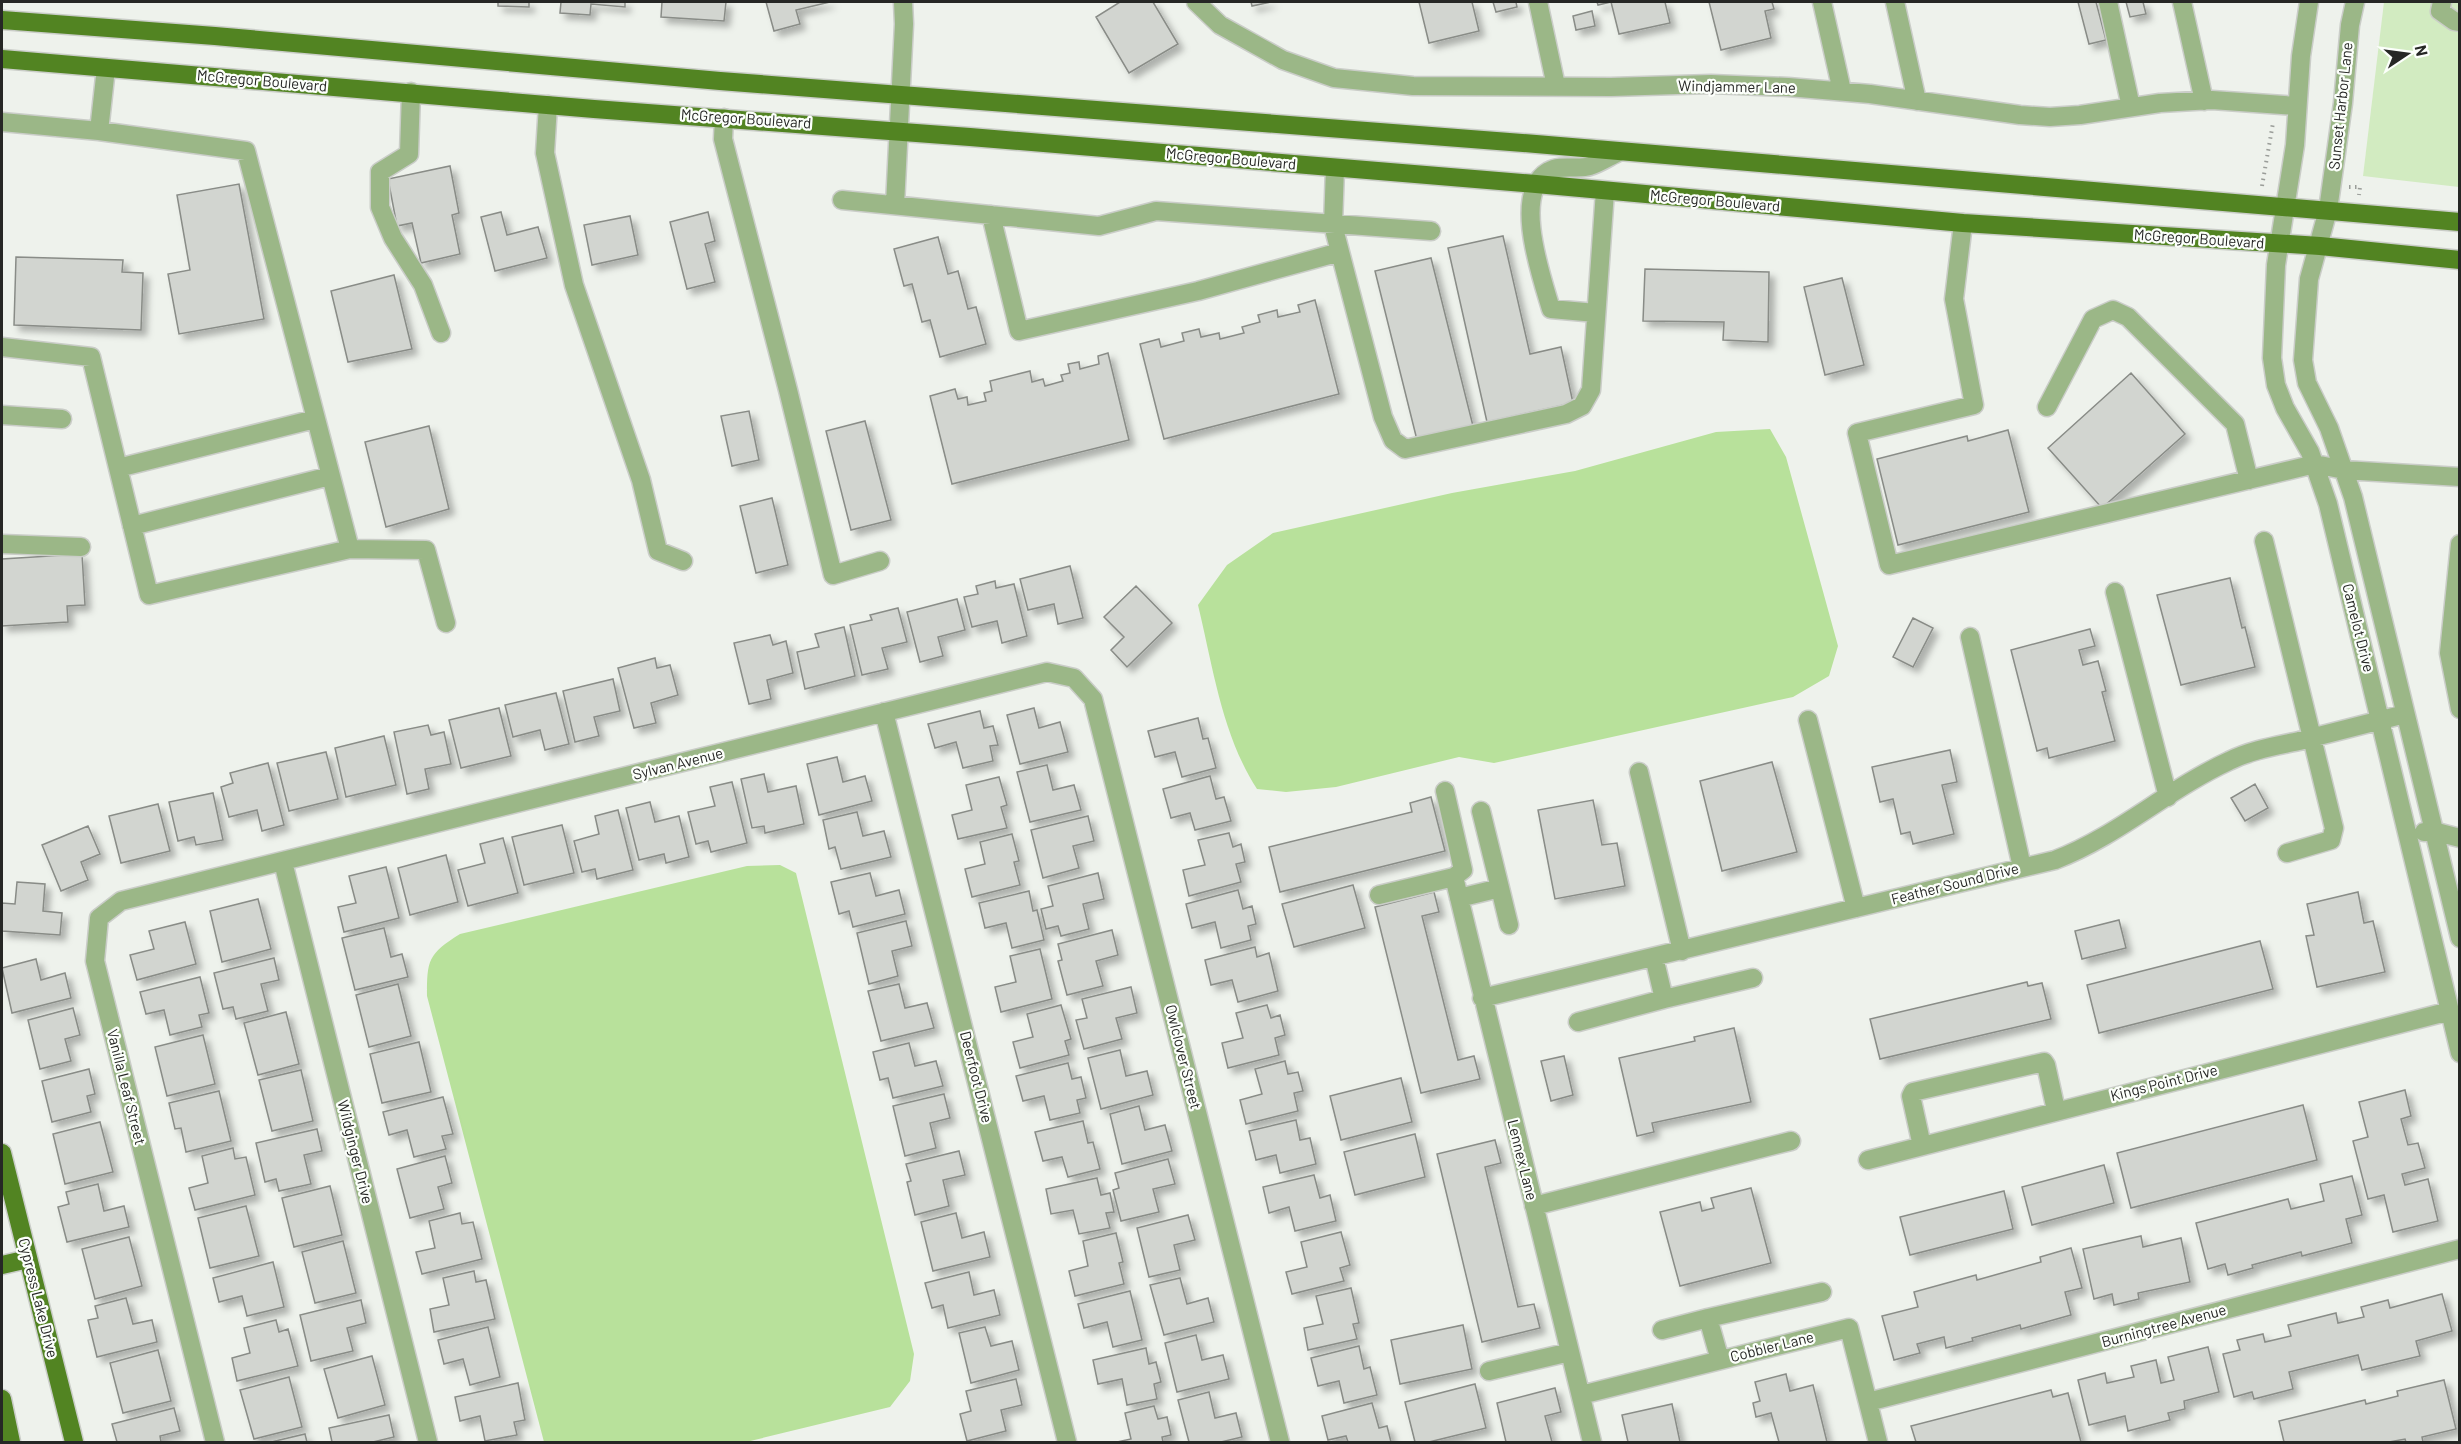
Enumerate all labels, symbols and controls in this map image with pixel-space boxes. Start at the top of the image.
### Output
north arrow [2377,24,2437,84]
street label: Sunset Harbor Lane [2324,41,2356,171]
text: N [2412,43,2433,58]
street label: McGregor Boulevard [196,65,328,95]
street label: Windjammer Lane [1678,76,1796,96]
street label: McGregor Boulevard [680,104,812,132]
street label: McGregor Boulevard [1165,143,1297,173]
street label: McGregor Boulevard [1649,185,1781,215]
street label: McGregor Boulevard [2133,224,2265,252]
street label: Camelot Drive [2339,582,2379,674]
street label: Sylvan Avenue [631,743,725,783]
street label: Feather Sound Drive [1889,858,2020,908]
street label: Owlclover Street [1162,1003,1206,1111]
street label: Vanilla Leaf Street [104,1027,150,1146]
street label: Deerfoot Drive [957,1029,997,1124]
street label: Kings Point Drive [2108,1060,2219,1104]
street label: Wildginger Drive [334,1098,378,1206]
street label: Lennex Lane [1504,1117,1542,1202]
street label: Cypress Lake Drive [15,1236,63,1359]
street label: Burningtree Avenue [2099,1300,2228,1350]
street label: Cobbler Lane [1728,1327,1816,1365]

